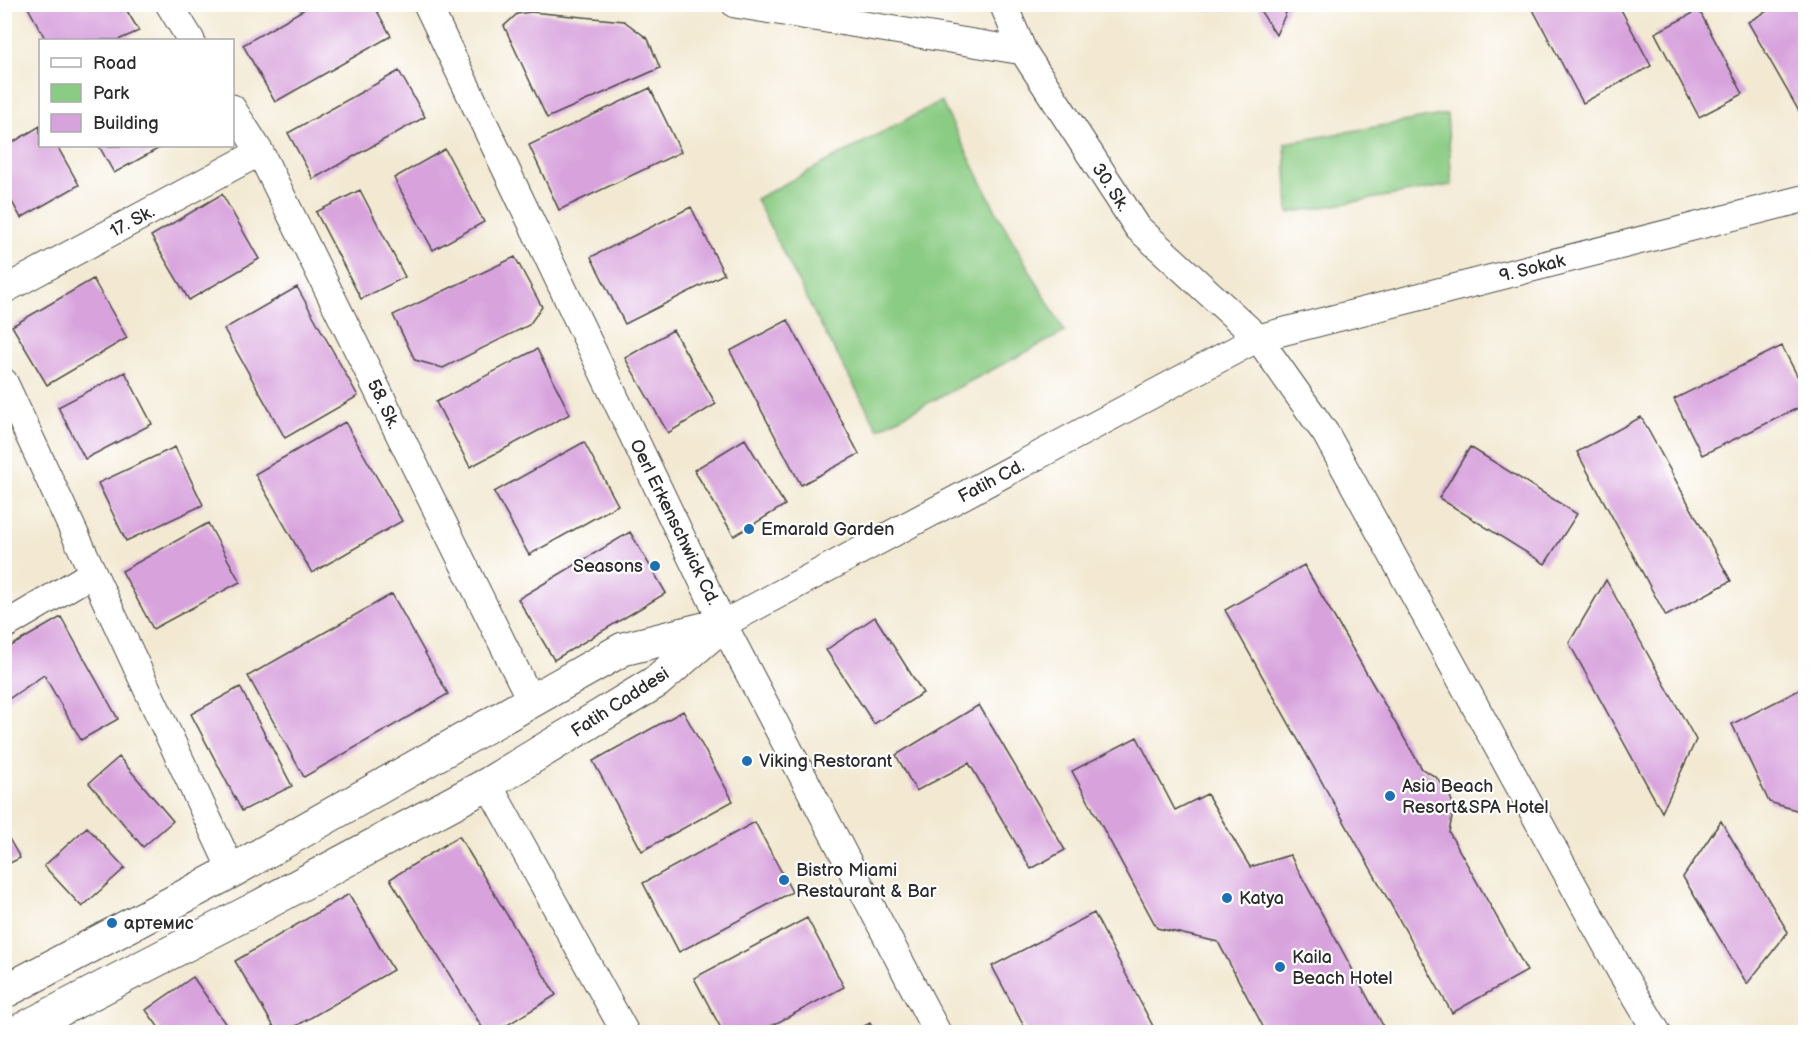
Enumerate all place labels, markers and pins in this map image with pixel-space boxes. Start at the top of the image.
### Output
place label: Emarald Garden [761,519,894,540]
marker: Emarald Garden [742,522,756,536]
place label: Seasons [573,556,643,577]
marker: Seasons [648,559,662,573]
place label: Viking Restorant [759,751,893,772]
marker: Viking Restorant [740,754,754,768]
place label: Asia Beach Resort&SPA Hotel [1402,776,1548,818]
marker: Asia Beach Resort&SPA Hotel [1383,789,1397,803]
place label: Bistro Miami Restaurant & Bar [796,860,937,902]
marker: Bistro Miami Restaurant & Bar [777,873,791,887]
place label: Katya [1239,888,1284,909]
marker: Katya [1220,891,1234,905]
place label: артемис [124,913,194,934]
marker: артемис [105,916,119,930]
place label: Kaila Beach Hotel [1292,947,1392,989]
marker: Kaila Beach Hotel [1273,960,1287,974]

